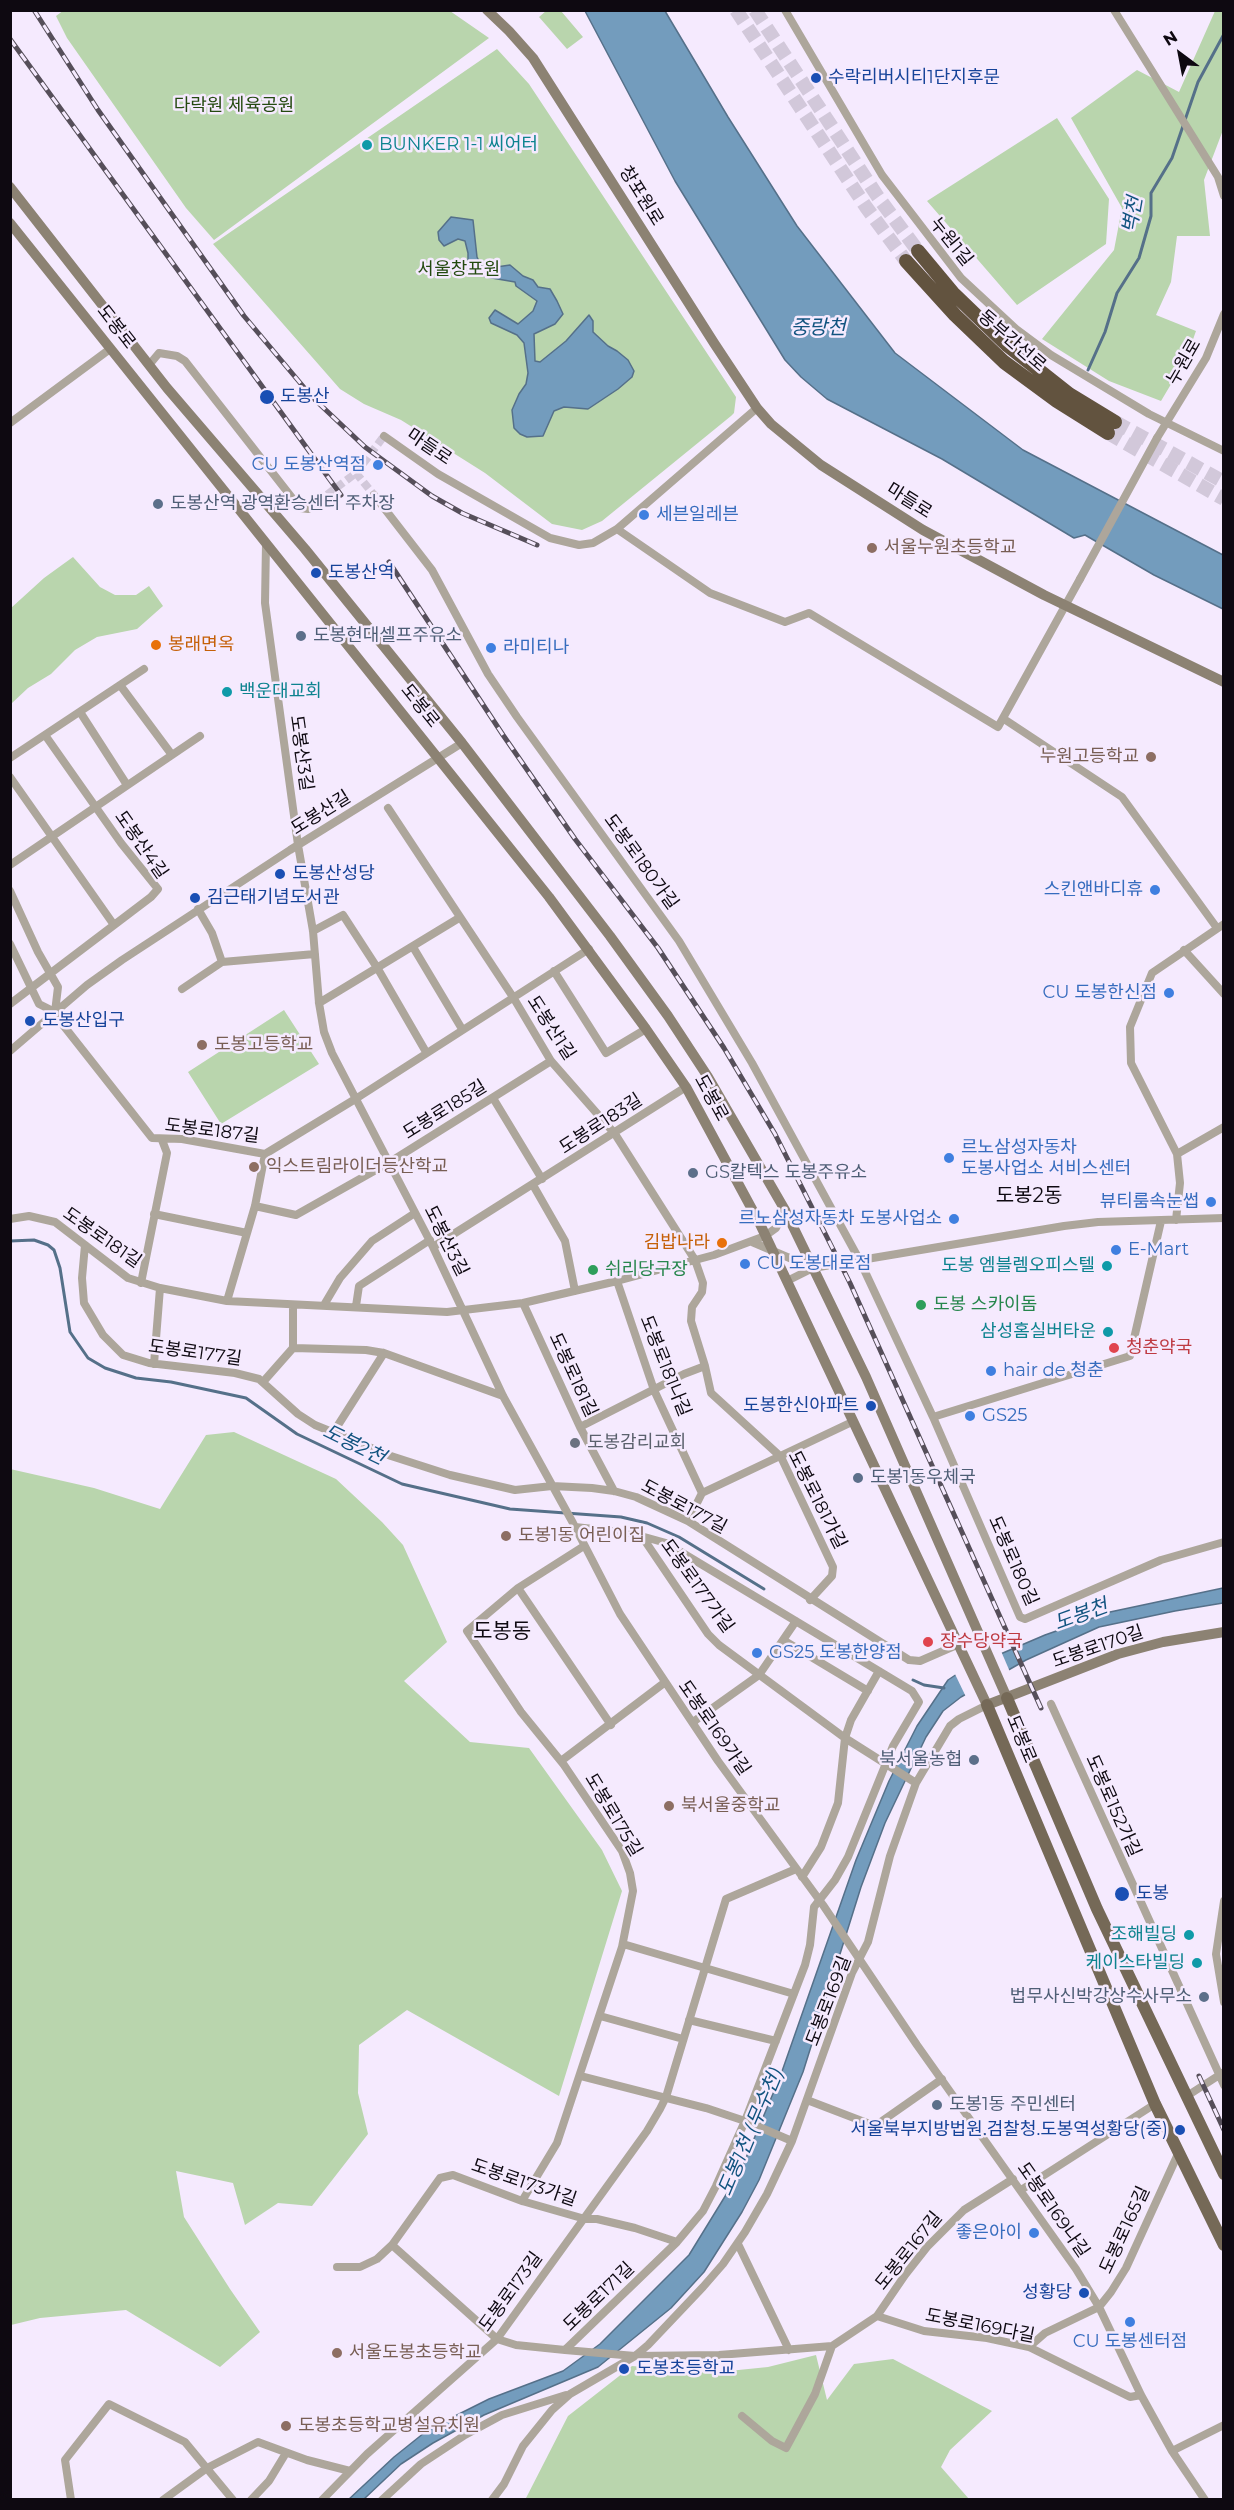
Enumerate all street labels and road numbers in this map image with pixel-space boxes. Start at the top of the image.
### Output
street label: 창포원로 [614,162,668,230]
street label: 누원1길 [925,213,977,271]
street label: 도봉로 [92,301,140,353]
street label: 동부간선로 [974,306,1050,376]
street label: 누원로 [1162,335,1206,389]
street label: 마들로 [402,424,456,470]
street label: 마들로 [882,479,936,523]
street label: 도봉로 [396,680,444,732]
street label: 도봉산3길 [285,714,317,792]
street label: 도봉산길 [287,786,355,840]
street label: 도봉산4길 [110,807,172,883]
street label: 도봉로180가길 [599,810,683,914]
street label: 도봉산1길 [522,992,580,1064]
street label: 도봉로 [690,1071,732,1125]
street label: 도봉로185길 [399,1076,491,1144]
street label: 도봉로183길 [556,1089,646,1159]
street label: 도봉로187길 [164,1115,260,1147]
street label: 도봉산3길 [419,1202,473,1280]
street label: 도봉로181길 [59,1203,145,1273]
street label: 도봉로181나길 [635,1312,695,1420]
street label: 도봉로181길 [544,1329,602,1421]
street label: 도봉로177길 [147,1336,243,1370]
street label: 도봉로181가길 [783,1447,851,1553]
street label: 도봉로177길 [637,1475,731,1539]
street label: 도봉로180길 [984,1513,1042,1609]
street label: 도봉로177가길 [656,1535,738,1637]
street label: 도봉로170길 [1050,1621,1146,1673]
street label: 도봉로169가길 [673,1676,755,1780]
street label: 도봉로 [1001,1712,1041,1766]
street label: 도봉로152가길 [1081,1752,1145,1860]
street label: 도봉로175길 [580,1769,646,1861]
street label: 도봉로169길 [802,1953,856,2049]
street label: 도봉로173가길 [469,2155,579,2211]
street label: 도봉로169나길 [1012,2158,1094,2262]
street label: 도봉로165길 [1095,2183,1155,2277]
street label: 도봉로167길 [871,2208,947,2294]
street label: 도봉로173길 [475,2248,547,2336]
street label: 도봉로171길 [559,2258,639,2336]
street label: 도봉로169다길 [923,2305,1037,2347]

